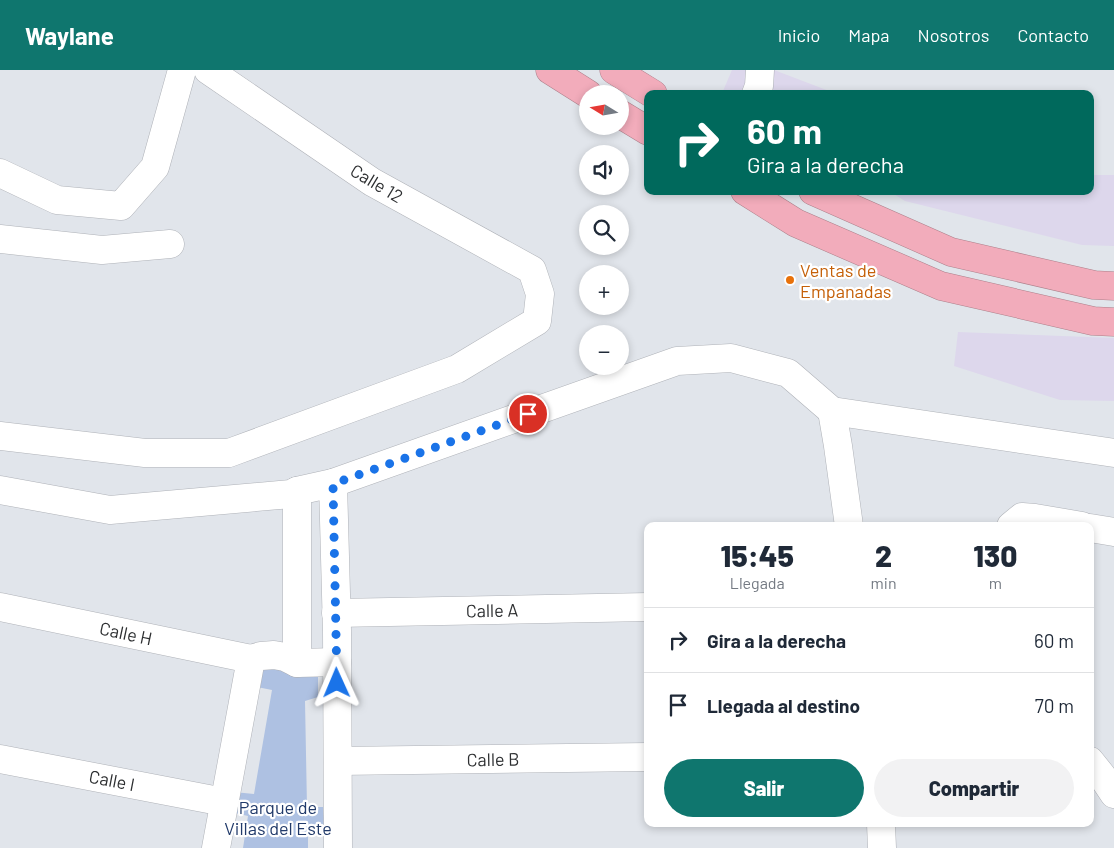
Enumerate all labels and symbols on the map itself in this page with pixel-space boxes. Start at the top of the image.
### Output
north arrow [579,85,629,135]
street label: Calle 12 [347,159,407,207]
place label: Ventas de Empanadas [800,259,892,302]
marker: Ventas de Empanadas [784,274,796,286]
pin [507,393,549,435]
street label: Calle A [466,599,518,621]
street label: Calle H [98,617,154,649]
position arrow [310,656,362,708]
street label: Calle B [466,748,520,770]
street label: Calle I [87,765,137,795]
park label: Parque de Villas del Este [224,796,332,839]

